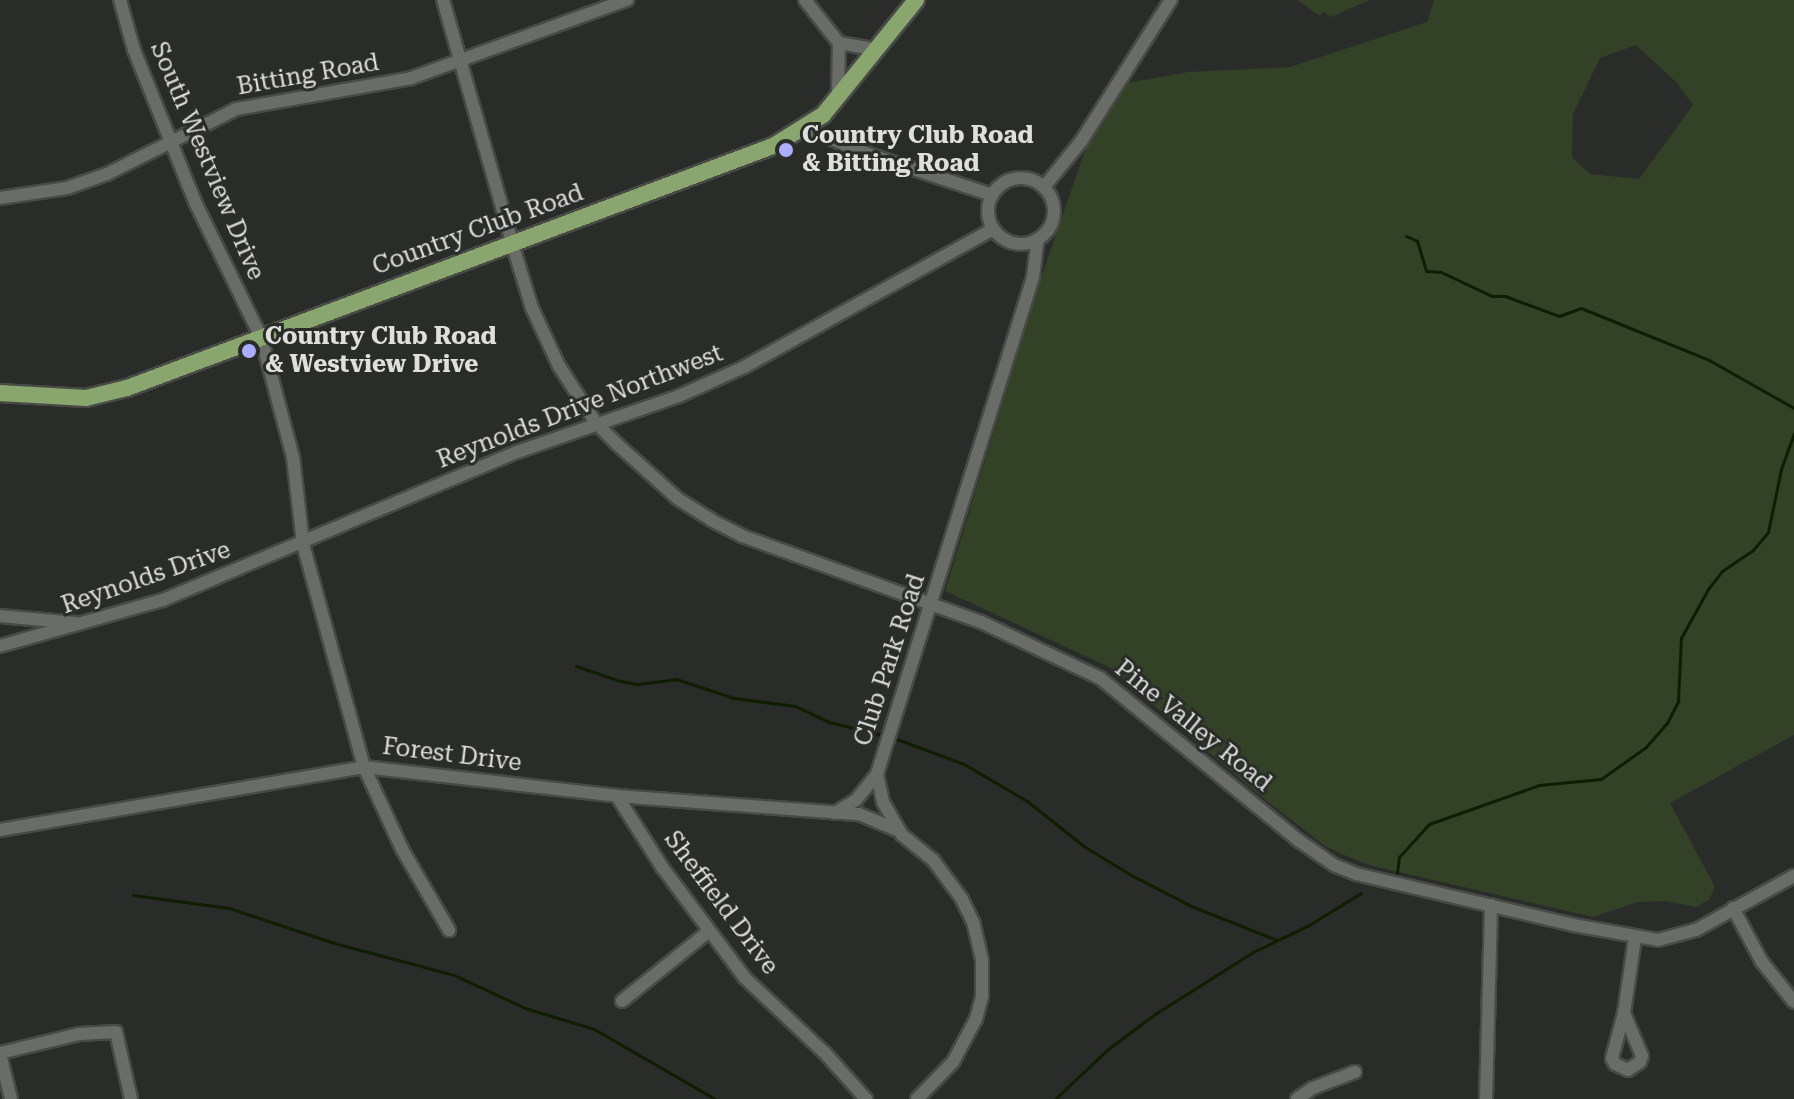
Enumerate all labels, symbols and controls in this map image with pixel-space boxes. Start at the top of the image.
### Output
street label: South Westview Drive [144,38,270,284]
street label: Bitting Road [235,48,381,102]
place label: Country Club Road & Bitting Road [802,122,1033,178]
marker: Country Club Road & Bitting Road [777,141,795,159]
street label: Country Club Road [369,178,587,282]
place label: Country Club Road & Westview Drive [265,323,496,379]
street label: Reynolds Drive Northwest [433,339,727,475]
marker: Country Club Road & Westview Drive [240,342,258,360]
street label: Reynolds Drive [58,536,234,620]
street label: Club Park Road [849,570,931,750]
street label: Pine Valley Road [1109,654,1277,798]
street label: Forest Drive [381,732,523,778]
street label: Sheffield Drive [658,826,784,980]

